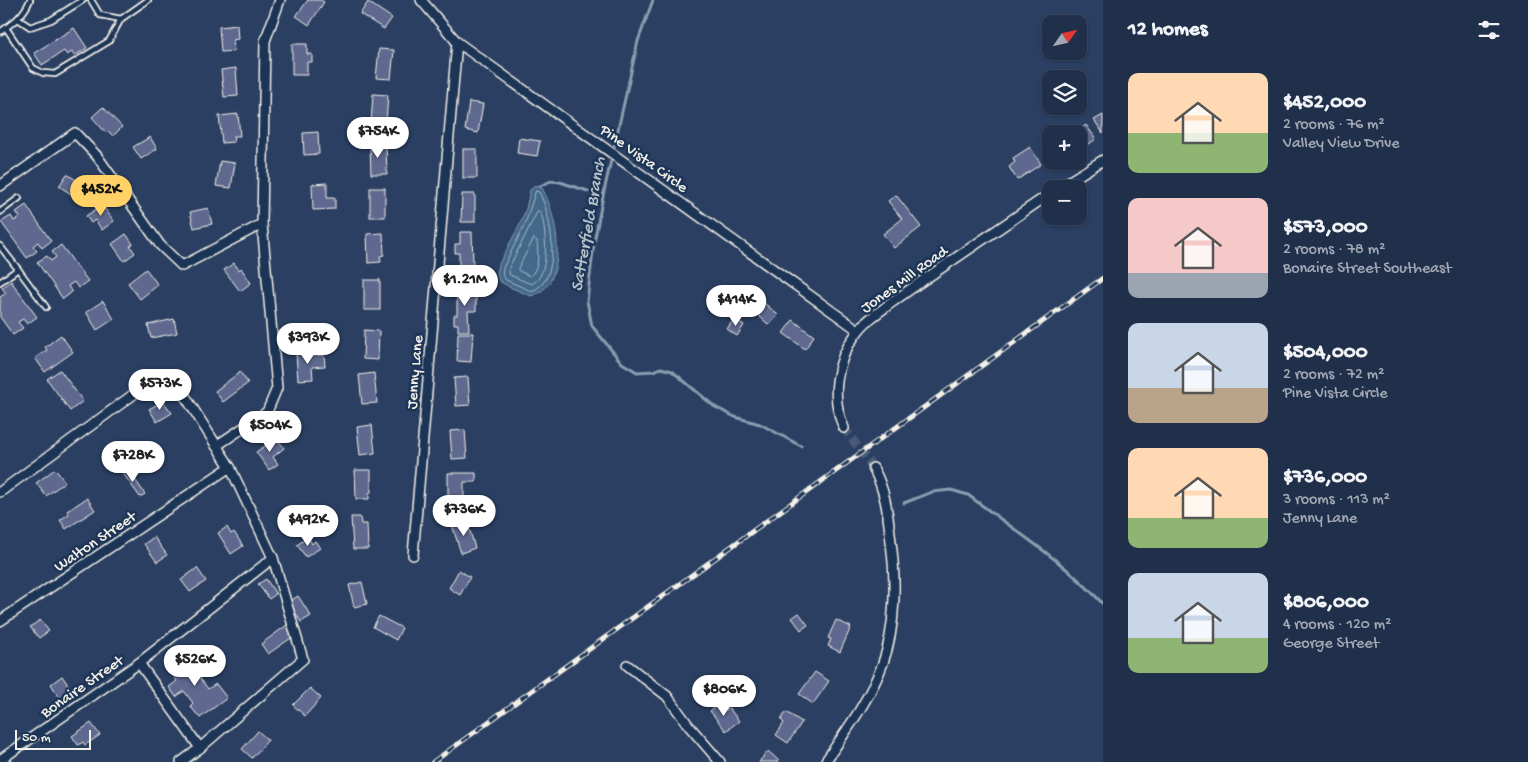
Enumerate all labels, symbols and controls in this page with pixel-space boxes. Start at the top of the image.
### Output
north arrow [1042,15,1088,60]
map controls [1042,15,1087,225]
icon: filters [1475,16,1503,44]
text: 12 homes [1128,18,1207,43]
button: layers [1042,70,1087,115]
text: $452,000 [1283,91,1366,116]
icon: home [1168,93,1228,153]
pin: $754K [343,116,413,159]
text: 2 rooms · 76 m² [1283,116,1385,135]
street label: Pine Vista Circle [594,121,691,199]
text: $754K [358,123,398,142]
button: + [1042,125,1087,170]
text: Valley View Drive [1283,135,1399,154]
water label: Satterfield Branch [567,155,612,293]
pin: $452K [66,174,136,217]
button: − [1042,180,1087,225]
text: $452K [81,181,121,200]
text: $573,000 [1283,216,1368,241]
icon: home [1168,218,1228,278]
text: 2 rooms · 78 m² [1283,241,1385,260]
street label: Jones Mill Road [858,242,953,319]
text: Bonaire Street Southeast [1283,260,1452,279]
pin: $1.21M [424,264,506,307]
text: $1.21M [443,271,487,290]
pin: $414K [701,284,771,327]
text: $414K [717,291,755,310]
pin: $393K [273,322,343,365]
text: $393K [288,329,328,348]
street label: Jenny Lane [404,334,429,410]
text: $504,000 [1283,341,1368,366]
icon: home [1168,343,1228,403]
text: 2 rooms · 72 m² [1283,366,1384,385]
pin: $573K [125,368,195,411]
text: $573K [139,375,181,394]
text: Pine Vista Circle [1283,385,1387,404]
pin: $504K [235,410,305,453]
text: $504K [249,417,291,436]
pin: $728K [98,440,168,483]
text: $728K [113,447,153,466]
text: $736,000 [1283,466,1367,491]
icon: home [1168,468,1228,528]
text: 3 rooms · 113 m² [1283,491,1390,510]
pin: $736K [429,494,499,537]
text: $736K [444,501,484,520]
pin: $492K [273,504,343,547]
street label: Walton Street [51,508,142,577]
text: Jenny Lane [1283,510,1357,529]
text: $492K [288,511,328,530]
text: $806,000 [1283,591,1369,616]
icon: home [1168,593,1228,653]
text: 4 rooms · 120 m² [1283,616,1391,635]
text: George Street [1283,635,1379,654]
pin: $526K [160,644,230,687]
street label: Bonaire Street [37,651,129,724]
text: $526K [175,651,215,670]
pin: $806K [689,674,759,717]
text: $806K [703,681,745,700]
scale bar [15,727,91,750]
text: 50 m [22,730,51,747]

